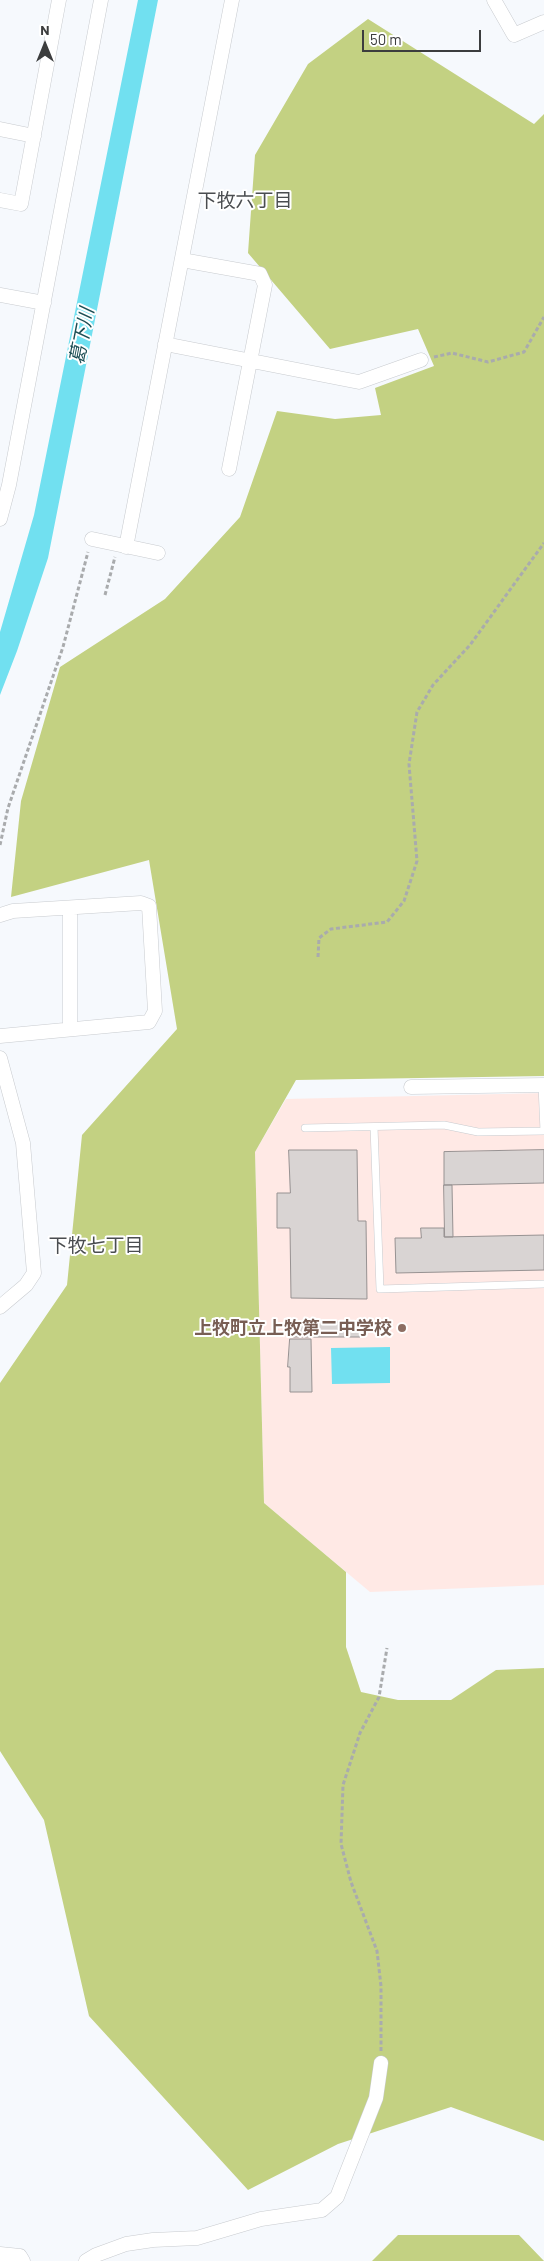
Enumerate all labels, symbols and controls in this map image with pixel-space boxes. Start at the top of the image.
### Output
north arrow [20,20,70,70]
scale bar [364,20,483,52]
text: N [40,21,50,38]
text: 50 m [370,30,402,48]
district label: 下牧六丁目 [198,190,292,212]
water label: 葛下川 [65,306,99,366]
district label: 下牧七丁目 [49,1235,143,1257]
place label: 上牧町立上牧第二中学校 [194,1317,392,1339]
marker: 上牧町立上牧第二中学校 [396,1322,408,1334]

